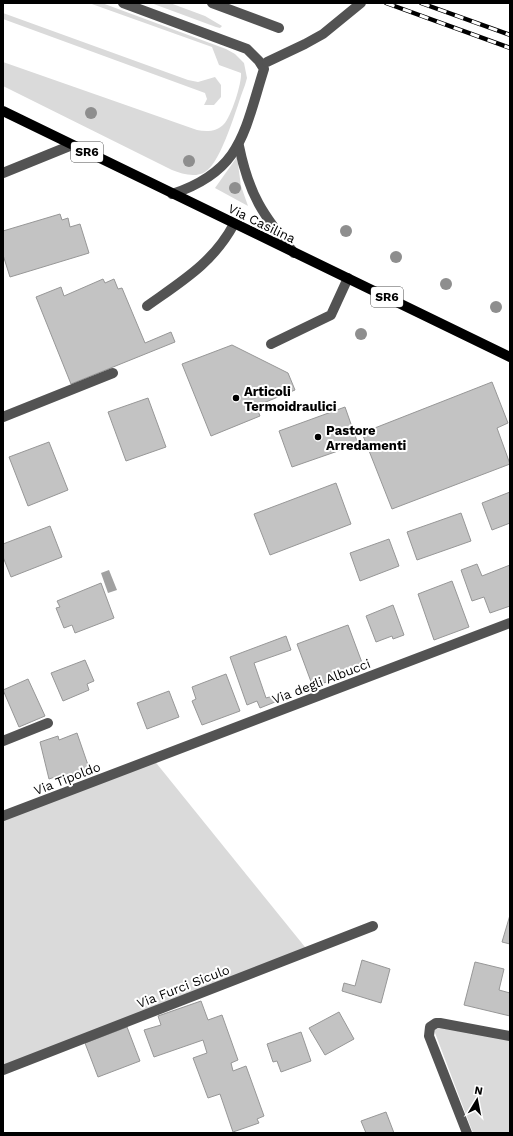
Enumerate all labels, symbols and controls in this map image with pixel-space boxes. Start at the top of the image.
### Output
road number: SR6 [71,142,103,162]
street label: Via Casilina [226,201,298,246]
road number: SR6 [371,287,403,307]
place label: Articoli Termoidraulici [244,384,337,414]
marker: Articoli Termoidraulici [231,393,241,403]
place label: Pastore Arredamenti [326,423,407,453]
marker: Pastore Arredamenti [313,432,323,442]
street label: Via degli Albucci [270,656,372,707]
street label: Via Tipoldo [32,759,103,798]
street label: Via Furci Siculo [135,962,232,1011]
north arrow [457,1080,497,1120]
text: N [474,1084,484,1098]

